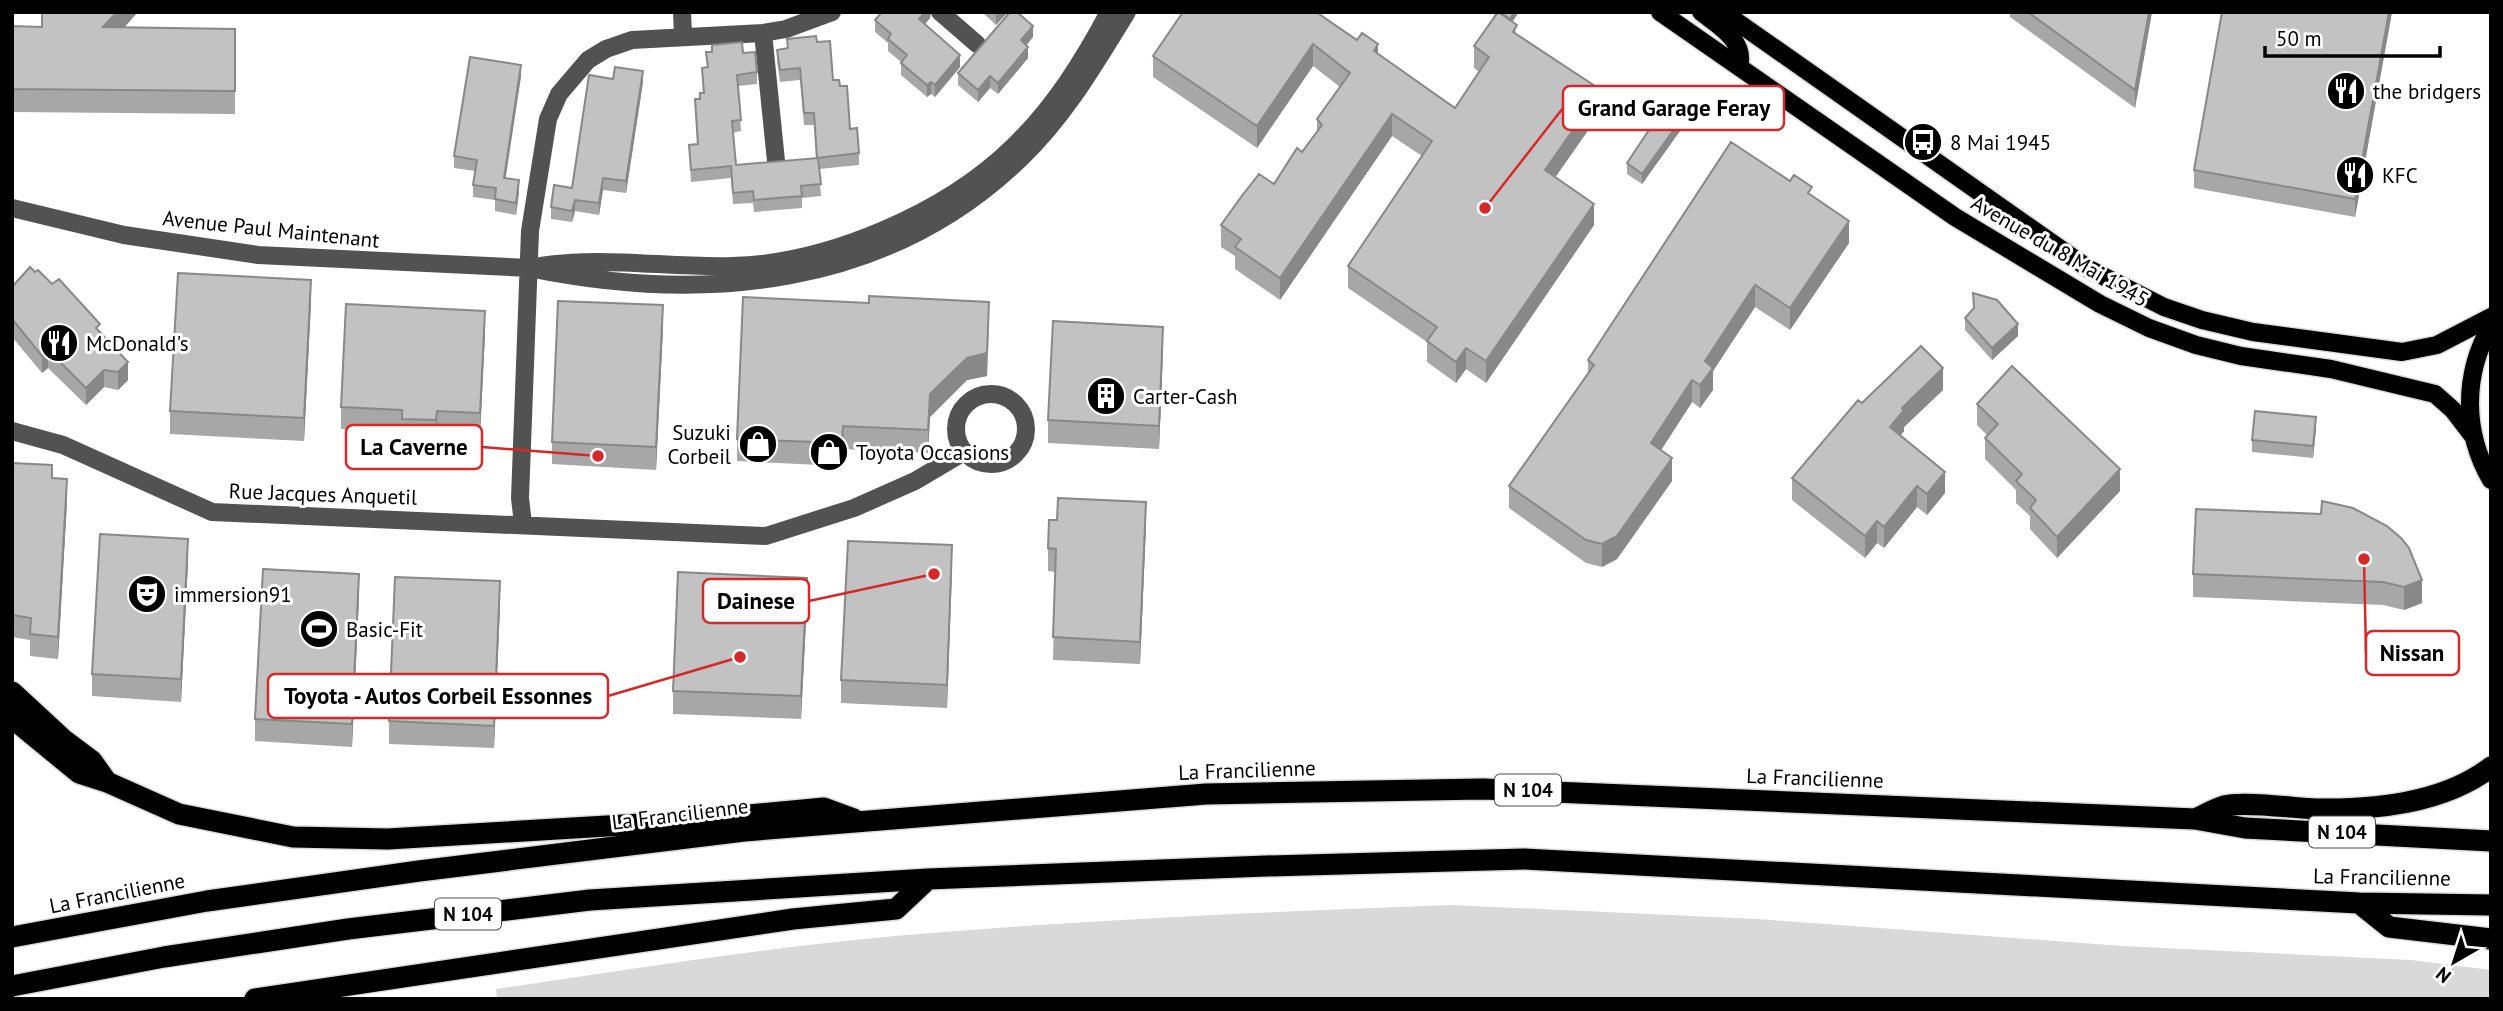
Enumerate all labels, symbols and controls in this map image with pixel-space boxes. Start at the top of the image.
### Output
scale bar [2265,14,2440,58]
text: 50 m [2276,25,2322,52]
restaurant icon: the bridgers [2325,70,2367,112]
place label: the bridgers [2373,78,2481,105]
callout: Grand Garage Feray [1563,86,1784,130]
text: Grand Garage Feray [1578,93,1771,122]
bus stop icon: 8 Mai 1945 [1902,121,1944,163]
place label: 8 Mai 1945 [1950,129,2051,156]
restaurant icon: KFC [2334,154,2376,196]
place label: KFC [2382,162,2418,189]
street label: Avenue du 8 Mai 1945 [1966,189,2154,313]
street label: Avenue Paul Maintenant [161,204,381,254]
restaurant icon: McDonald's [38,322,80,364]
place label: McDonald's [86,330,189,357]
building icon: Carter-Cash [1085,375,1127,417]
place label: Carter-Cash [1133,383,1237,410]
place label: Suzuki Corbeil [668,419,731,470]
shop icon: Suzuki Corbeil [737,423,779,465]
callout: La Caverne [346,425,482,469]
shop icon: Toyota Occasions [808,431,850,473]
text: La Caverne [360,432,468,461]
place label: Toyota Occasions [856,439,1009,466]
street label: Rue Jacques Anquetil [228,477,418,511]
theatre icon: immersion91 [126,573,168,615]
callout: Dainese [703,579,809,623]
place label: immersion91 [174,581,292,608]
text: Dainese [717,586,795,615]
sports icon: Basic-Fit [298,608,340,650]
place label: Basic-Fit [346,616,423,643]
callout: Nissan [2366,631,2459,675]
text: Nissan [2380,638,2444,667]
callout: Toyota - Autos Corbeil Essonnes [268,674,608,718]
text: Toyota - Autos Corbeil Essonnes [284,681,592,710]
street label: La Francilienne [1178,754,1316,786]
street label: La Francilienne [1746,762,1884,794]
road number: N 104 [1495,775,1561,806]
street label: La Francilienne [610,792,750,836]
road number: N 104 [2309,817,2375,848]
street label: La Francilienne [2313,862,2451,892]
street label: La Francilienne [47,867,187,919]
road number: N 104 [435,898,501,930]
north arrow [2419,927,2489,997]
text: N [2431,962,2456,988]

